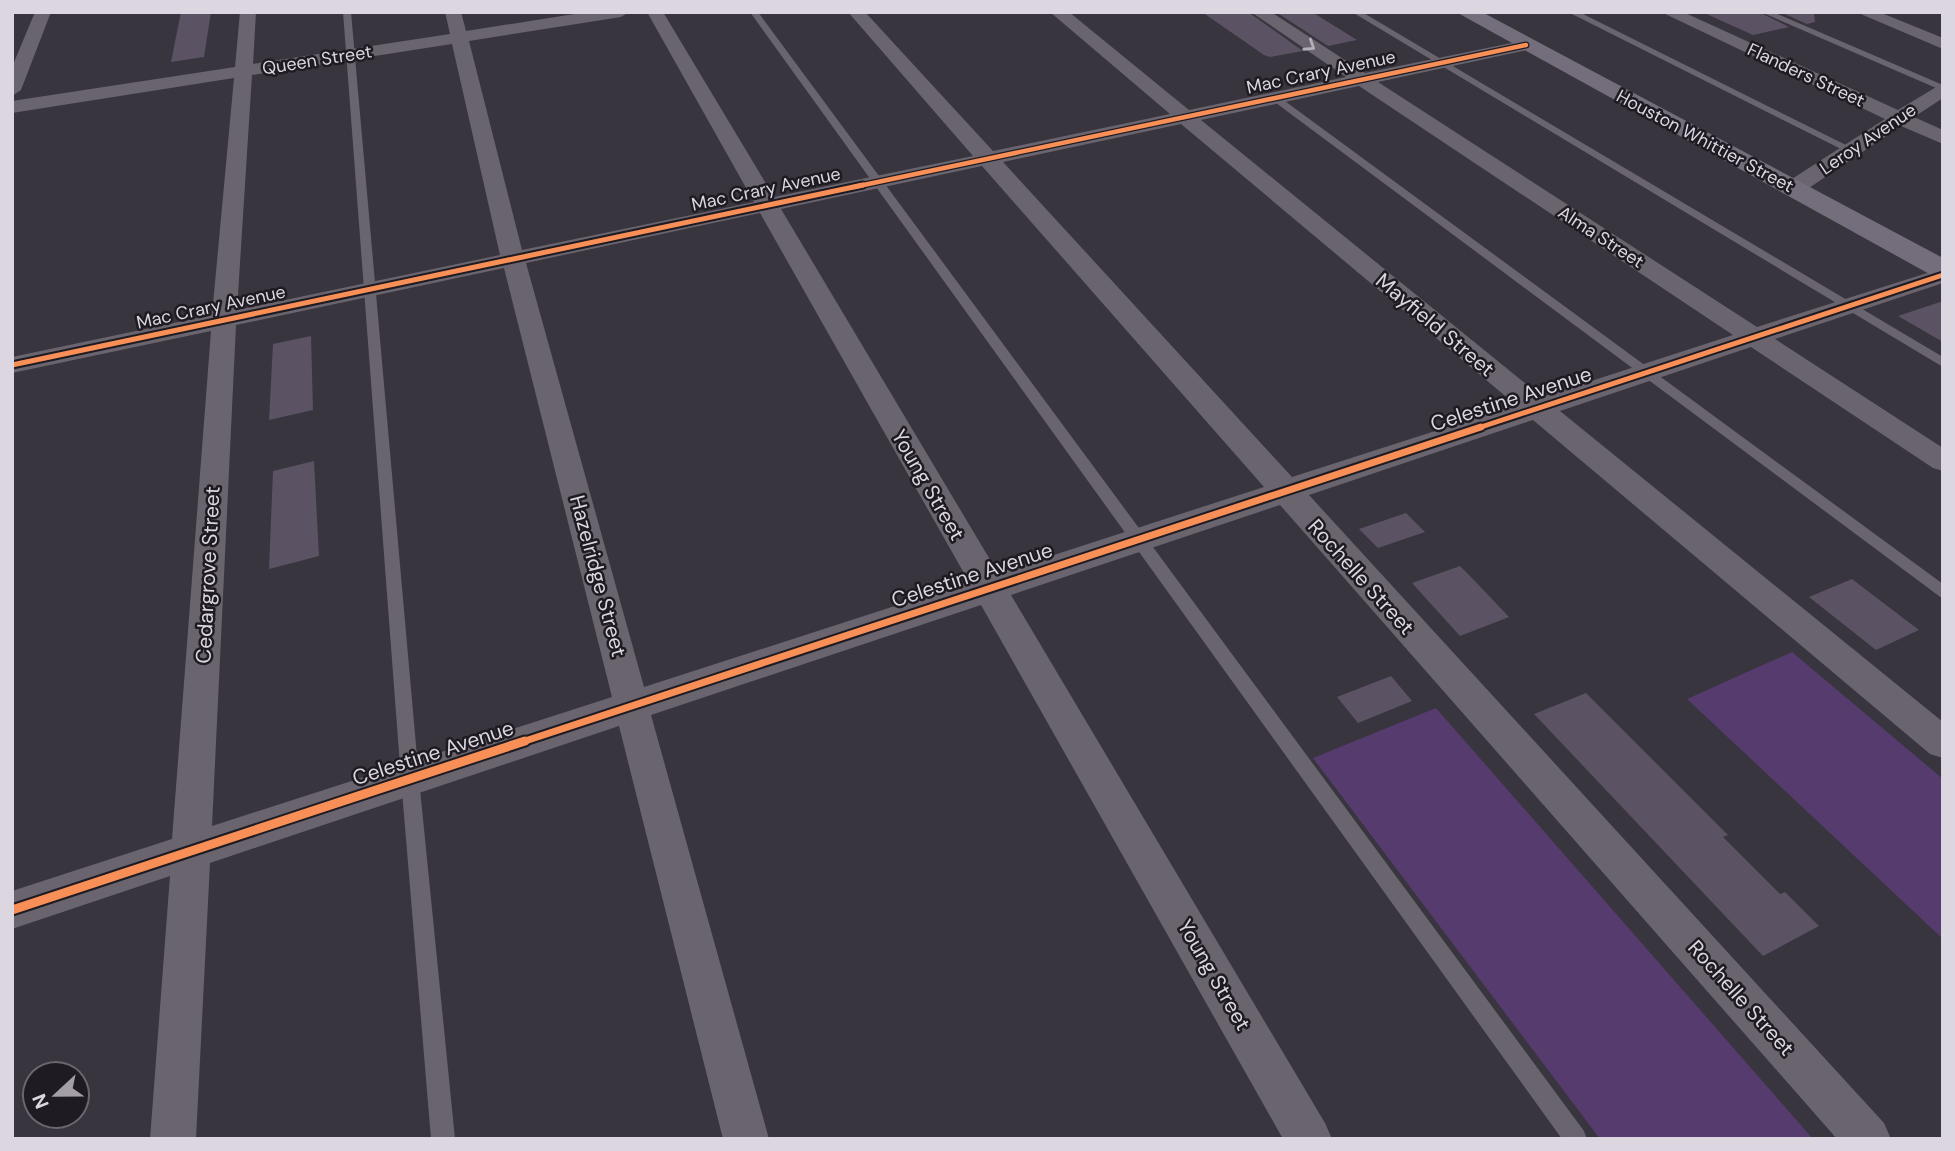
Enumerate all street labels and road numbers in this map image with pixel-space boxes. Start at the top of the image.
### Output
street label: Flanders Street [1743,37,1869,113]
street label: Queen Street [260,39,374,81]
street label: Mac Crary Avenue [1244,44,1398,100]
street label: Houston Whittier Street [1612,84,1798,198]
street label: Leroy Avenue [1815,98,1921,180]
street label: Mac Crary Avenue [689,161,843,217]
street label: Alma Street [1554,200,1648,274]
street label: Mayfield Street [1370,267,1500,383]
street label: Mac Crary Avenue [134,279,288,335]
street label: Celestine Avenue [1427,360,1595,438]
street label: Young Street [885,424,971,546]
street label: Cedargrove Street [189,486,227,664]
street label: Hazelridge Street [563,492,633,660]
street label: Rochelle Street [1302,513,1420,641]
street label: Celestine Avenue [888,536,1056,614]
street label: Celestine Avenue [349,714,517,792]
street label: Young Street [1171,914,1257,1036]
street label: Rochelle Street [1682,934,1800,1062]

